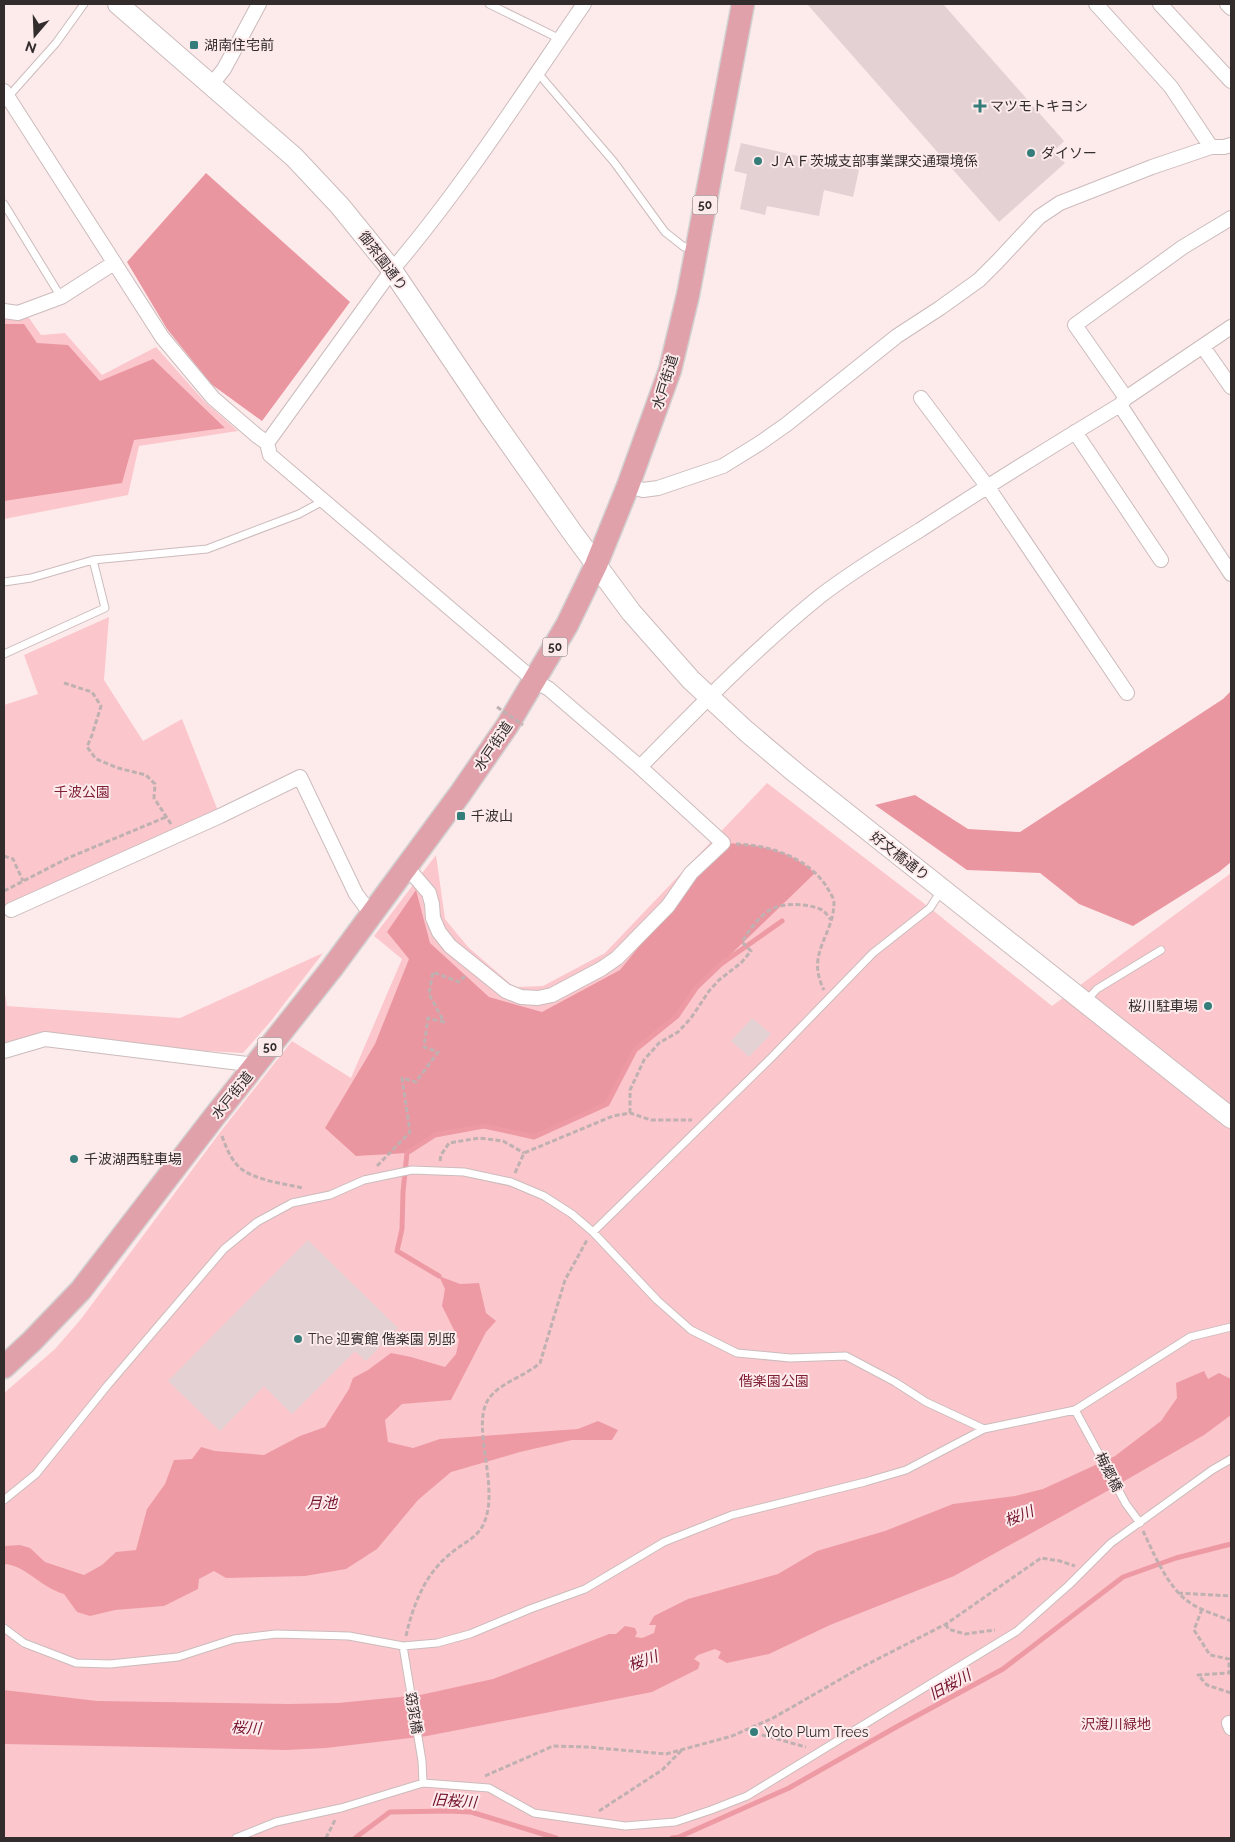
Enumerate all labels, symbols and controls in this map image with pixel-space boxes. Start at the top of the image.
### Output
north arrow [10,10,60,60]
place label: 湖南住宅前 [204,37,274,53]
text: N [23,38,38,57]
marker: 湖南住宅前 [188,39,200,51]
place label: マツモトキヨシ [990,98,1088,114]
marker: マツモトキヨシ [974,100,986,112]
place label: ダイソー [1041,145,1097,161]
marker: ダイソー [1025,147,1037,159]
place label: ＪＡＦ茨城支部事業課交通環境係 [768,153,978,169]
marker: ＪＡＦ茨城支部事業課交通環境係 [752,155,764,167]
road number: 50 [692,196,718,214]
street label: 御茶園通り [356,228,410,294]
street label: 水戸街道 [649,353,681,411]
road number: 50 [542,638,568,656]
street label: 水戸街道 [471,718,515,774]
park label: 千波公園 [54,784,110,800]
place label: 千波山 [471,808,513,824]
marker: 千波山 [455,810,467,822]
street label: 好文橋通り [867,828,933,884]
place label: 桜川駐車場 [1128,998,1198,1014]
marker: 桜川駐車場 [1202,1000,1214,1012]
road number: 50 [258,1038,282,1056]
street label: 水戸街道 [208,1068,256,1122]
place label: 千波湖西駐車場 [84,1151,182,1167]
marker: 千波湖西駐車場 [68,1153,80,1165]
place label: The 迎賓館 偕楽園 別邸 [308,1331,456,1347]
marker: The 迎賓館 偕楽園 別邸 [292,1333,304,1345]
park label: 偕楽園公園 [739,1373,809,1389]
street label: 梅郷橋 [1092,1450,1126,1494]
water label: 月池 [307,1494,339,1512]
water label: 桜川 [1002,1501,1038,1530]
water label: 桜川 [626,1647,662,1675]
water label: 旧桜川 [926,1665,976,1704]
street label: 窈窕橋 [403,1691,425,1735]
park label: 沢渡川緑地 [1081,1716,1151,1732]
water label: 桜川 [231,1718,263,1738]
place label: Yoto Plum Trees [764,1724,869,1740]
marker: Yoto Plum Trees [748,1726,760,1738]
water label: 旧桜川 [431,1790,479,1812]

